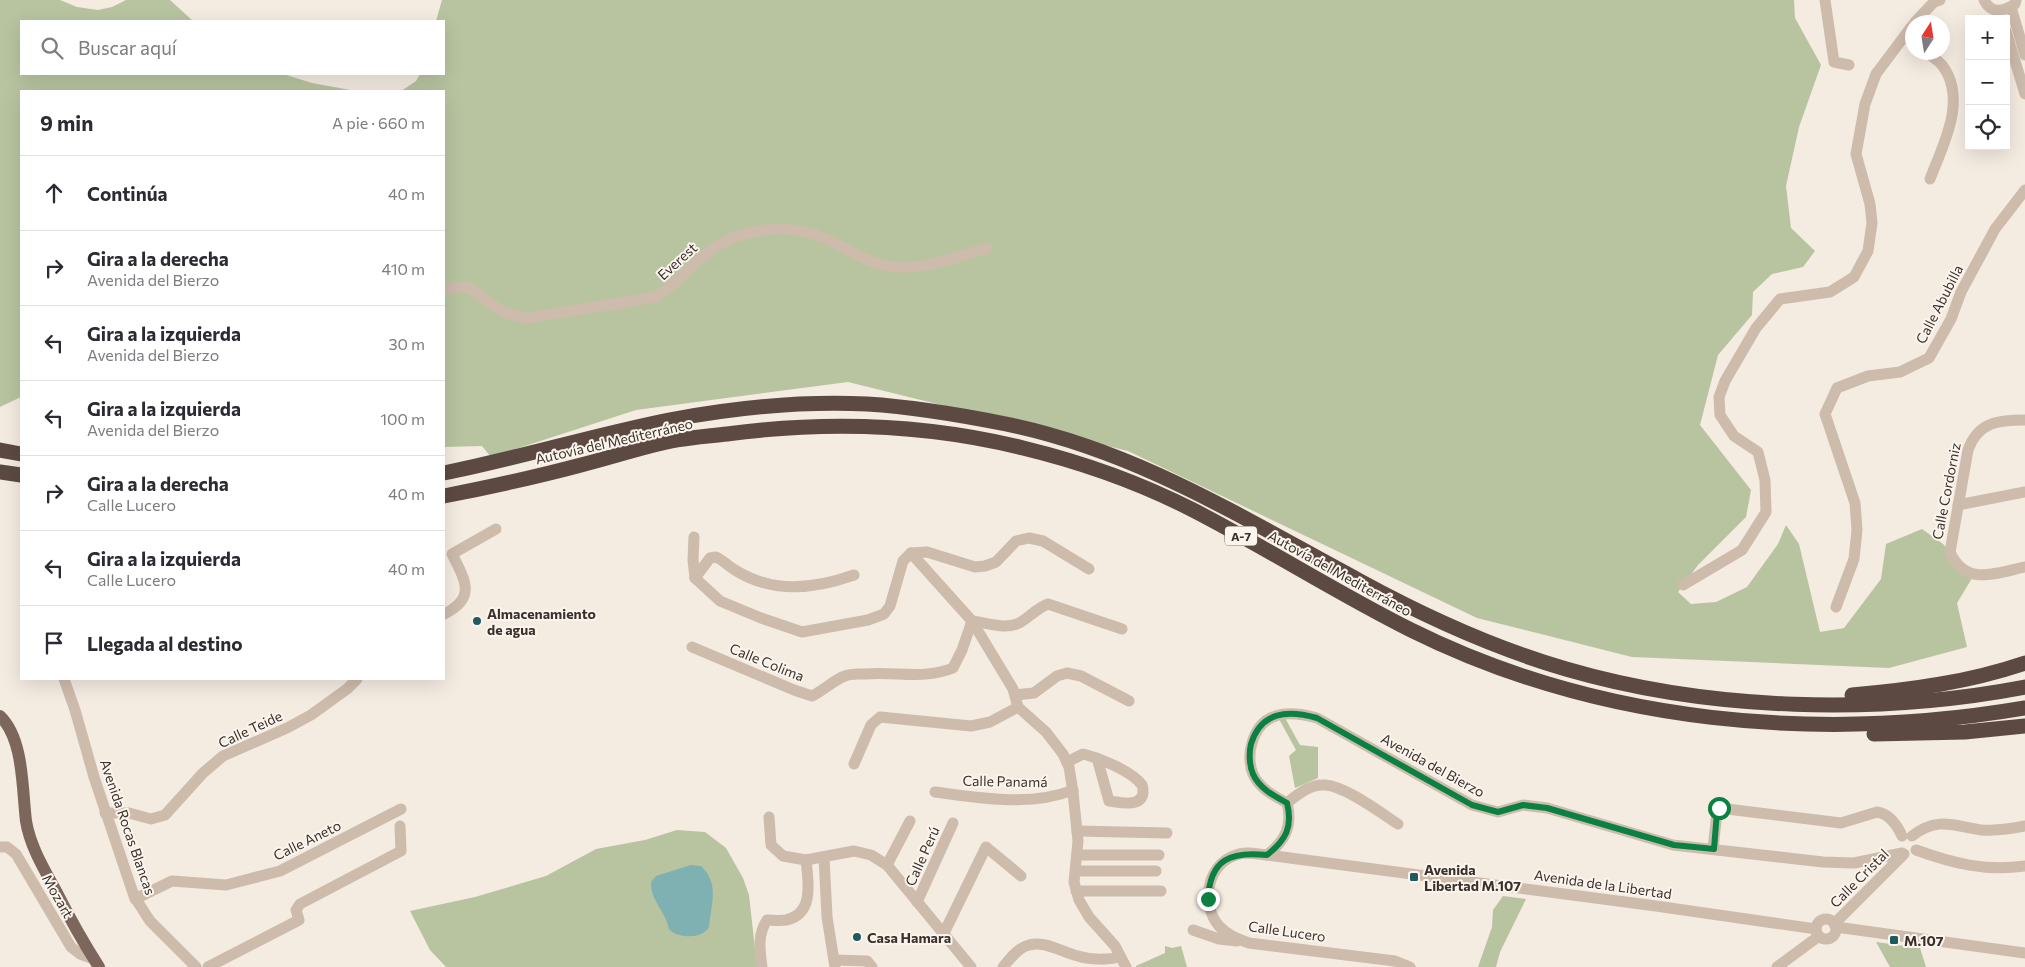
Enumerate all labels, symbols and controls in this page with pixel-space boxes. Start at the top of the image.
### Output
north arrow [1905,15,1950,60]
map controls [1965,15,2010,150]
button: + [1965,15,2010,60]
search box [20,20,445,75]
icon: search [38,34,66,62]
text: Buscar aquí [78,36,177,59]
button: − [1965,60,2010,105]
button: locate [1965,105,2010,150]
text: 9 min [40,110,93,135]
text: A pie · 660 m [332,113,425,132]
icon: ahead [40,179,68,207]
text: Continúa [87,182,168,205]
text: 40 m [388,184,425,203]
street label: Everest [654,239,700,283]
text: Gira a la derecha [87,247,229,270]
icon: right [40,254,68,282]
text: 410 m [382,259,425,278]
street label: Calle Abubilla [1912,262,1966,346]
text: Avenida del Bierzo [87,270,219,289]
text: Gira a la izquierda [87,322,241,345]
icon: left [40,329,68,357]
text: 30 m [388,334,425,353]
text: Avenida del Bierzo [87,345,219,364]
text: Gira a la izquierda [87,397,241,420]
icon: left [40,404,68,432]
text: 100 m [380,409,425,428]
street label: Autovía del Mediterráneo [534,415,694,467]
text: Avenida del Bierzo [87,420,219,439]
street label: Calle Cordorniz [1928,441,1964,541]
text: Gira a la derecha [87,472,229,495]
icon: right [40,479,68,507]
text: 40 m [388,484,425,503]
text: Calle Lucero [87,495,176,514]
road number: A-7 [1225,526,1257,546]
street label: Autovía del Mediterráneo [1265,527,1415,619]
text: Gira a la izquierda [87,547,241,570]
icon: left [40,554,68,582]
text: 40 m [388,559,425,578]
text: Calle Lucero [87,570,176,589]
place label: Almacenamiento de agua [487,605,596,638]
marker: Almacenamiento de agua [471,615,483,627]
icon: arrive [40,629,68,657]
text: Llegada al destino [87,632,243,655]
street label: Calle Colima [727,639,807,685]
street label: Calle Teide [215,707,285,751]
street label: Avenida del Bierzo [1378,729,1488,801]
street label: Avenida Rocas Blancas [97,757,159,897]
street label: Calle Panamá [962,772,1048,790]
route start [1708,797,1731,820]
street label: Calle Aneto [270,816,344,864]
street label: Calle Perú [901,824,943,888]
street label: Calle Cristal [1826,845,1892,911]
place label: Avenida Libertad M.107 [1424,861,1521,894]
street label: Avenida de la Libertad [1533,866,1673,902]
street label: Mozart [39,871,77,921]
marker: Avenida Libertad M.107 [1408,871,1420,883]
route end [1197,888,1220,911]
street label: Calle Lucero [1247,917,1327,945]
place label: Casa Hamara [867,929,951,946]
marker: Casa Hamara [851,931,863,943]
place label: M.107 [1904,932,1944,949]
marker: M.107 [1888,934,1900,946]

